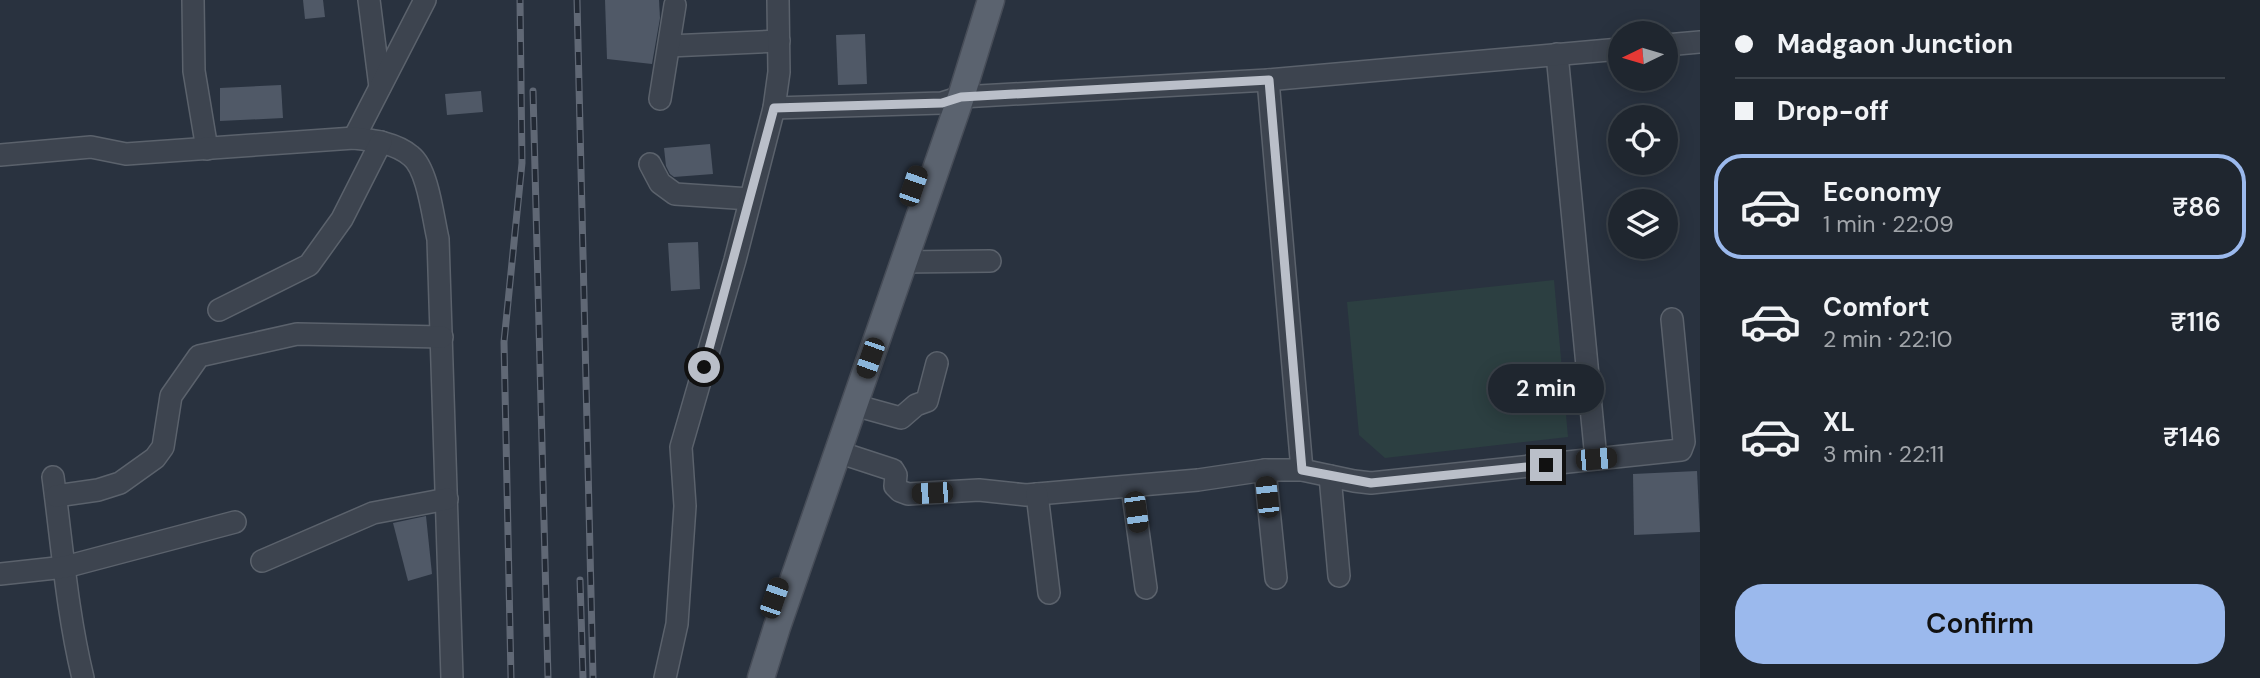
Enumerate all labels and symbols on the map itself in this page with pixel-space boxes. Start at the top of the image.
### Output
north arrow [1608,21,1678,91]
car [897,163,930,209]
car [854,335,887,381]
route start [688,351,720,383]
callout: 2 min [1488,364,1604,412]
car [1575,447,1618,471]
route end [1530,449,1562,481]
car [1255,475,1280,519]
car [911,481,954,505]
car [1123,490,1150,534]
car [758,575,791,621]

